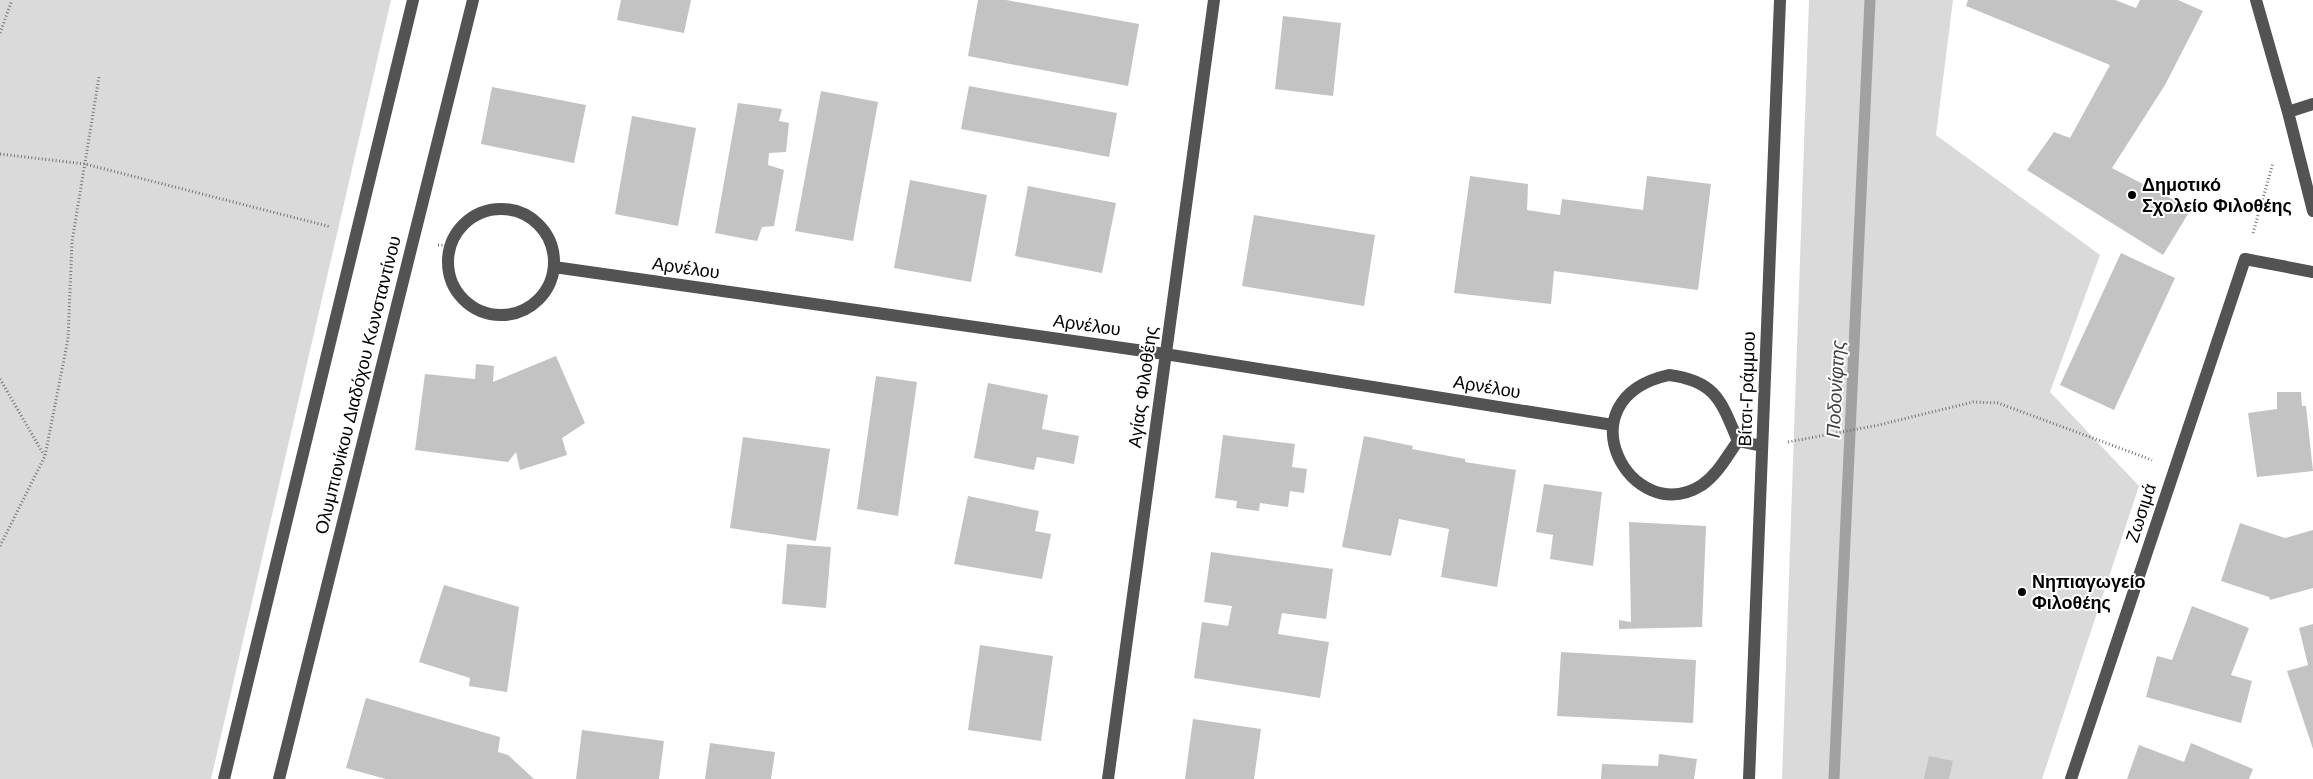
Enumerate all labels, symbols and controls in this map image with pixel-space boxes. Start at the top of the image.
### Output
place label: Δημοτικό Σχολείο Φιλοθέης [2142,175,2292,216]
marker: Δημοτικό Σχολείο Φιλοθέης [2126,189,2138,201]
street label: Ολυμπιονίκου Διαδόχου Κωνσταντίνου [311,234,405,536]
street label: Αρνέλου [651,253,721,283]
street label: Αρνέλου [1052,310,1122,340]
street label: Αγίας Φιλοθέης [1125,325,1161,449]
street label: Βίτσι-Γράμμου [1735,331,1759,447]
water label: Ποδονίφτης [1822,339,1849,439]
street label: Αρνέλου [1452,372,1522,402]
street label: Ζωσιμά [2122,481,2160,545]
place label: Νηπιαγωγείο Φιλοθέης [2032,572,2146,613]
marker: Νηπιαγωγείο Φιλοθέης [2016,586,2028,598]

